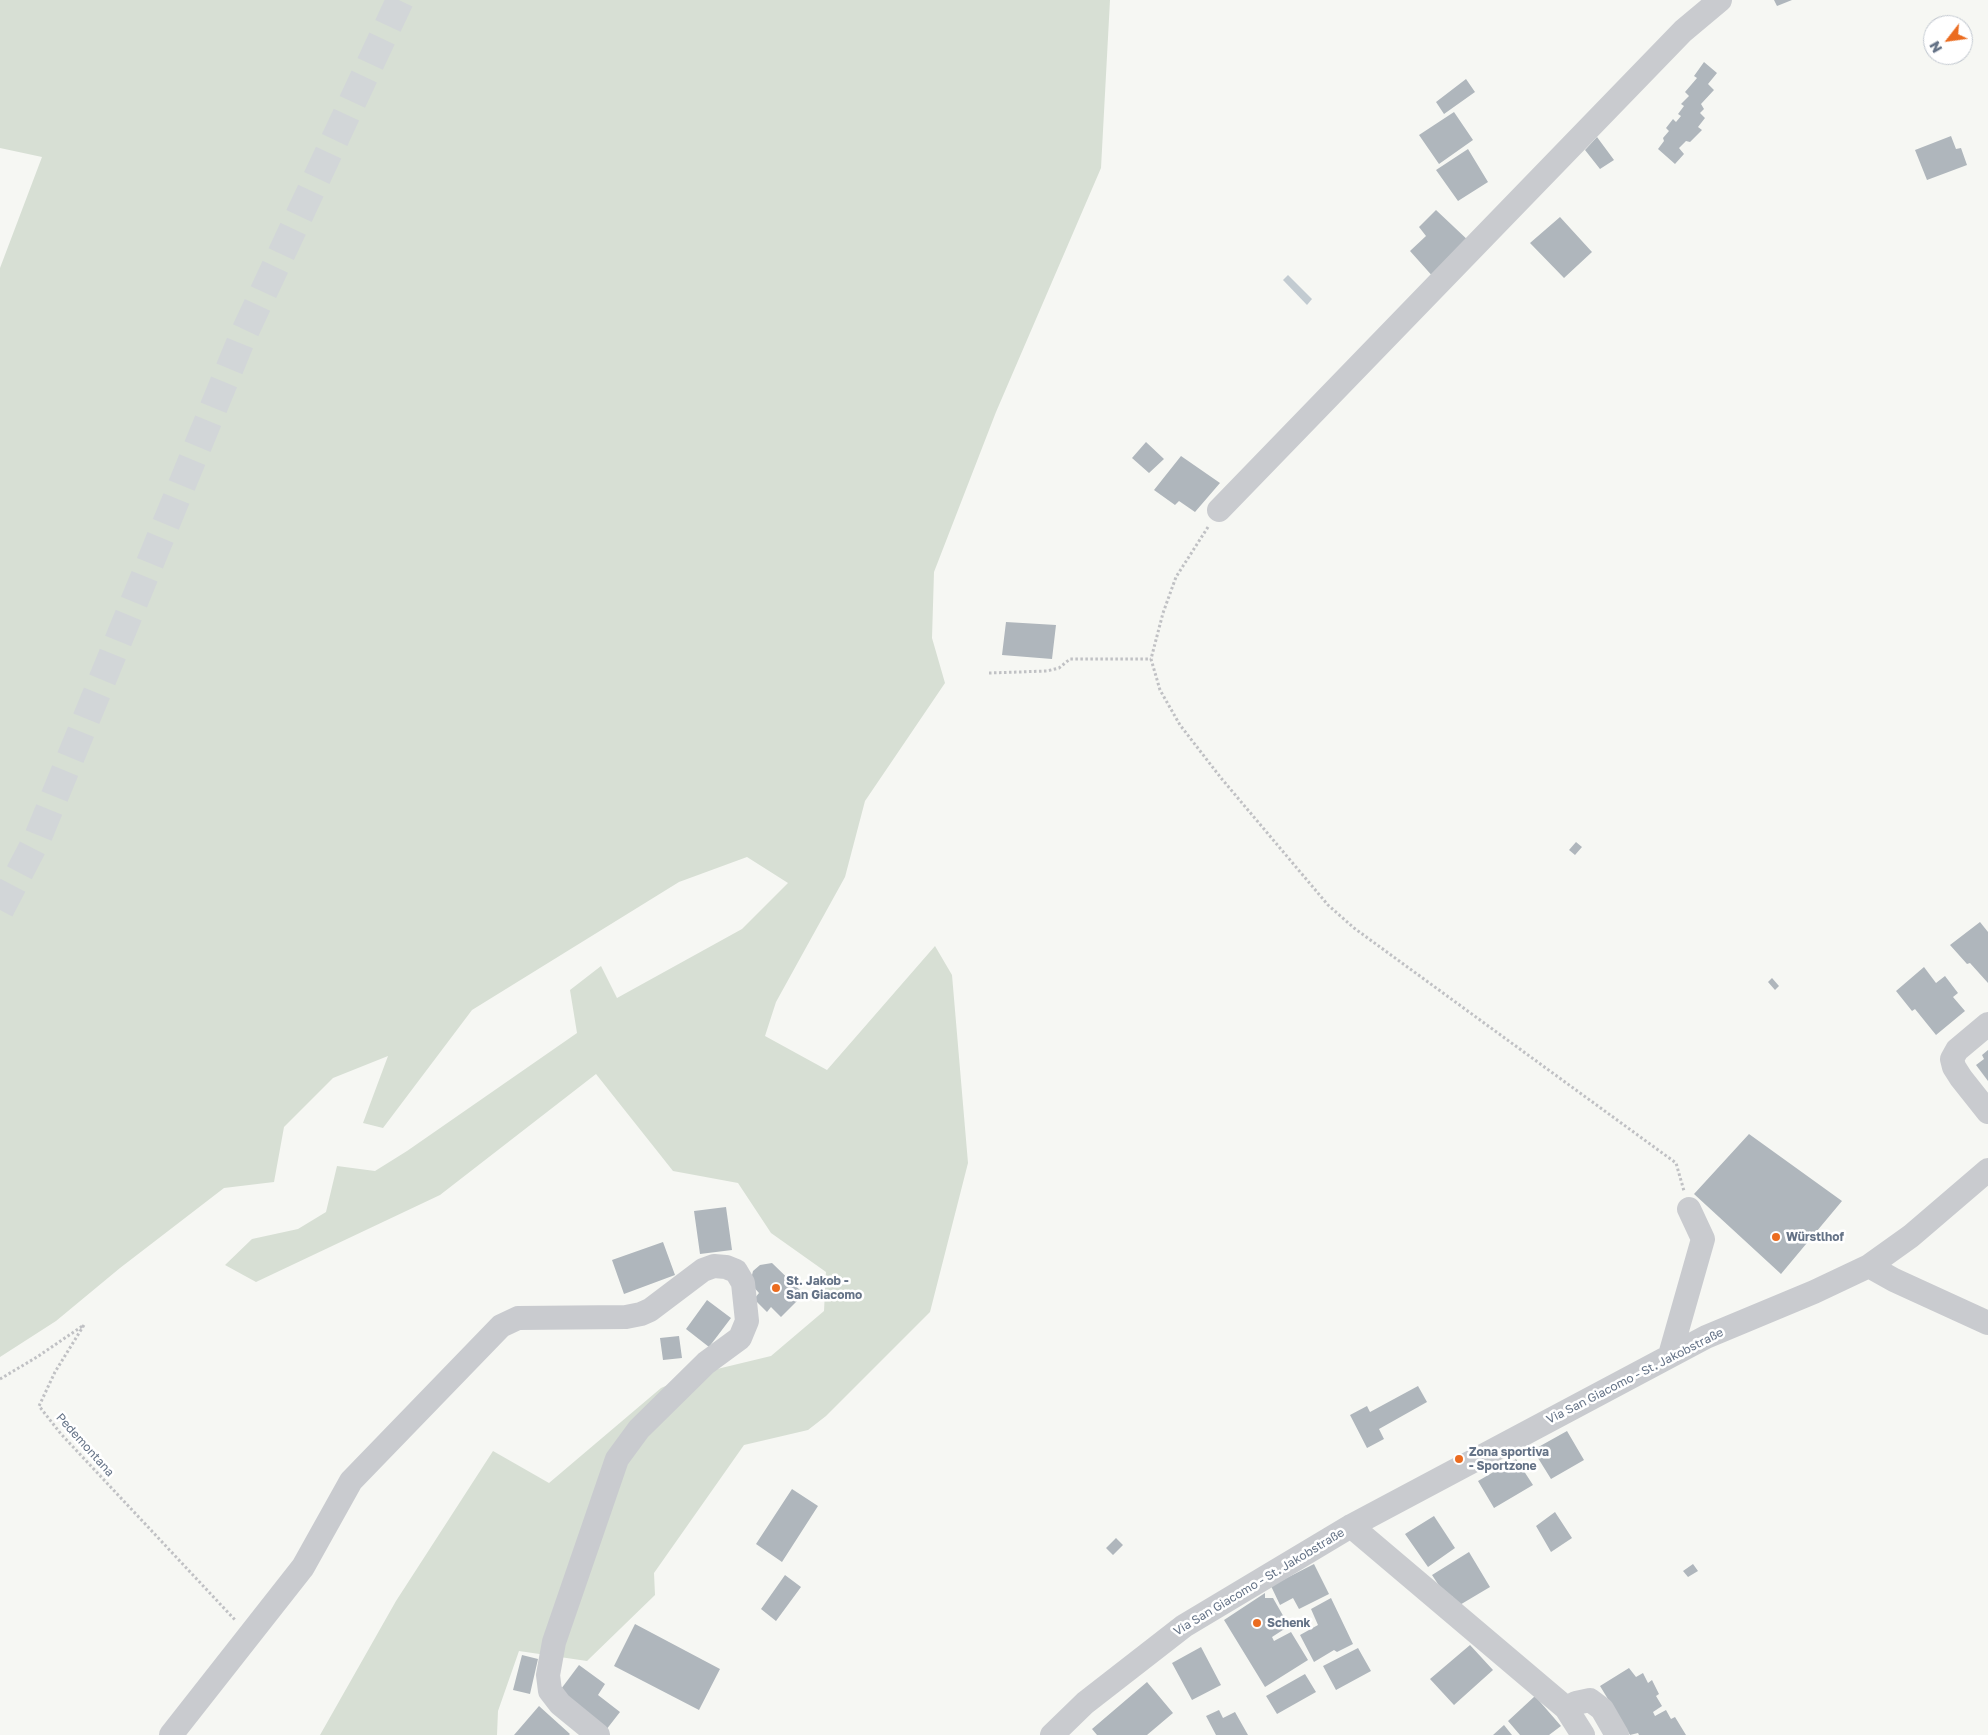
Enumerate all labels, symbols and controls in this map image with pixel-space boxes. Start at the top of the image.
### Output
north arrow [1923,15,1973,65]
text: N [1925,38,1945,56]
place label: Würstlhof [1786,1230,1844,1244]
marker: Würstlhof [1770,1231,1782,1243]
place label: St. Jakob - San Giacomo [786,1274,862,1302]
marker: St. Jakob - San Giacomo [770,1282,782,1294]
street label: Via San Giacomo - St. Jakobstraße [1544,1325,1726,1427]
street label: Pedemontana [53,1411,117,1479]
place label: Zona sportiva - Sportzone [1469,1445,1549,1473]
marker: Zona sportiva - Sportzone [1453,1453,1465,1465]
street label: Via San Giacomo - St. Jakobstraße [1171,1525,1347,1639]
place label: Schenk [1267,1616,1310,1630]
marker: Schenk [1251,1617,1263,1629]

